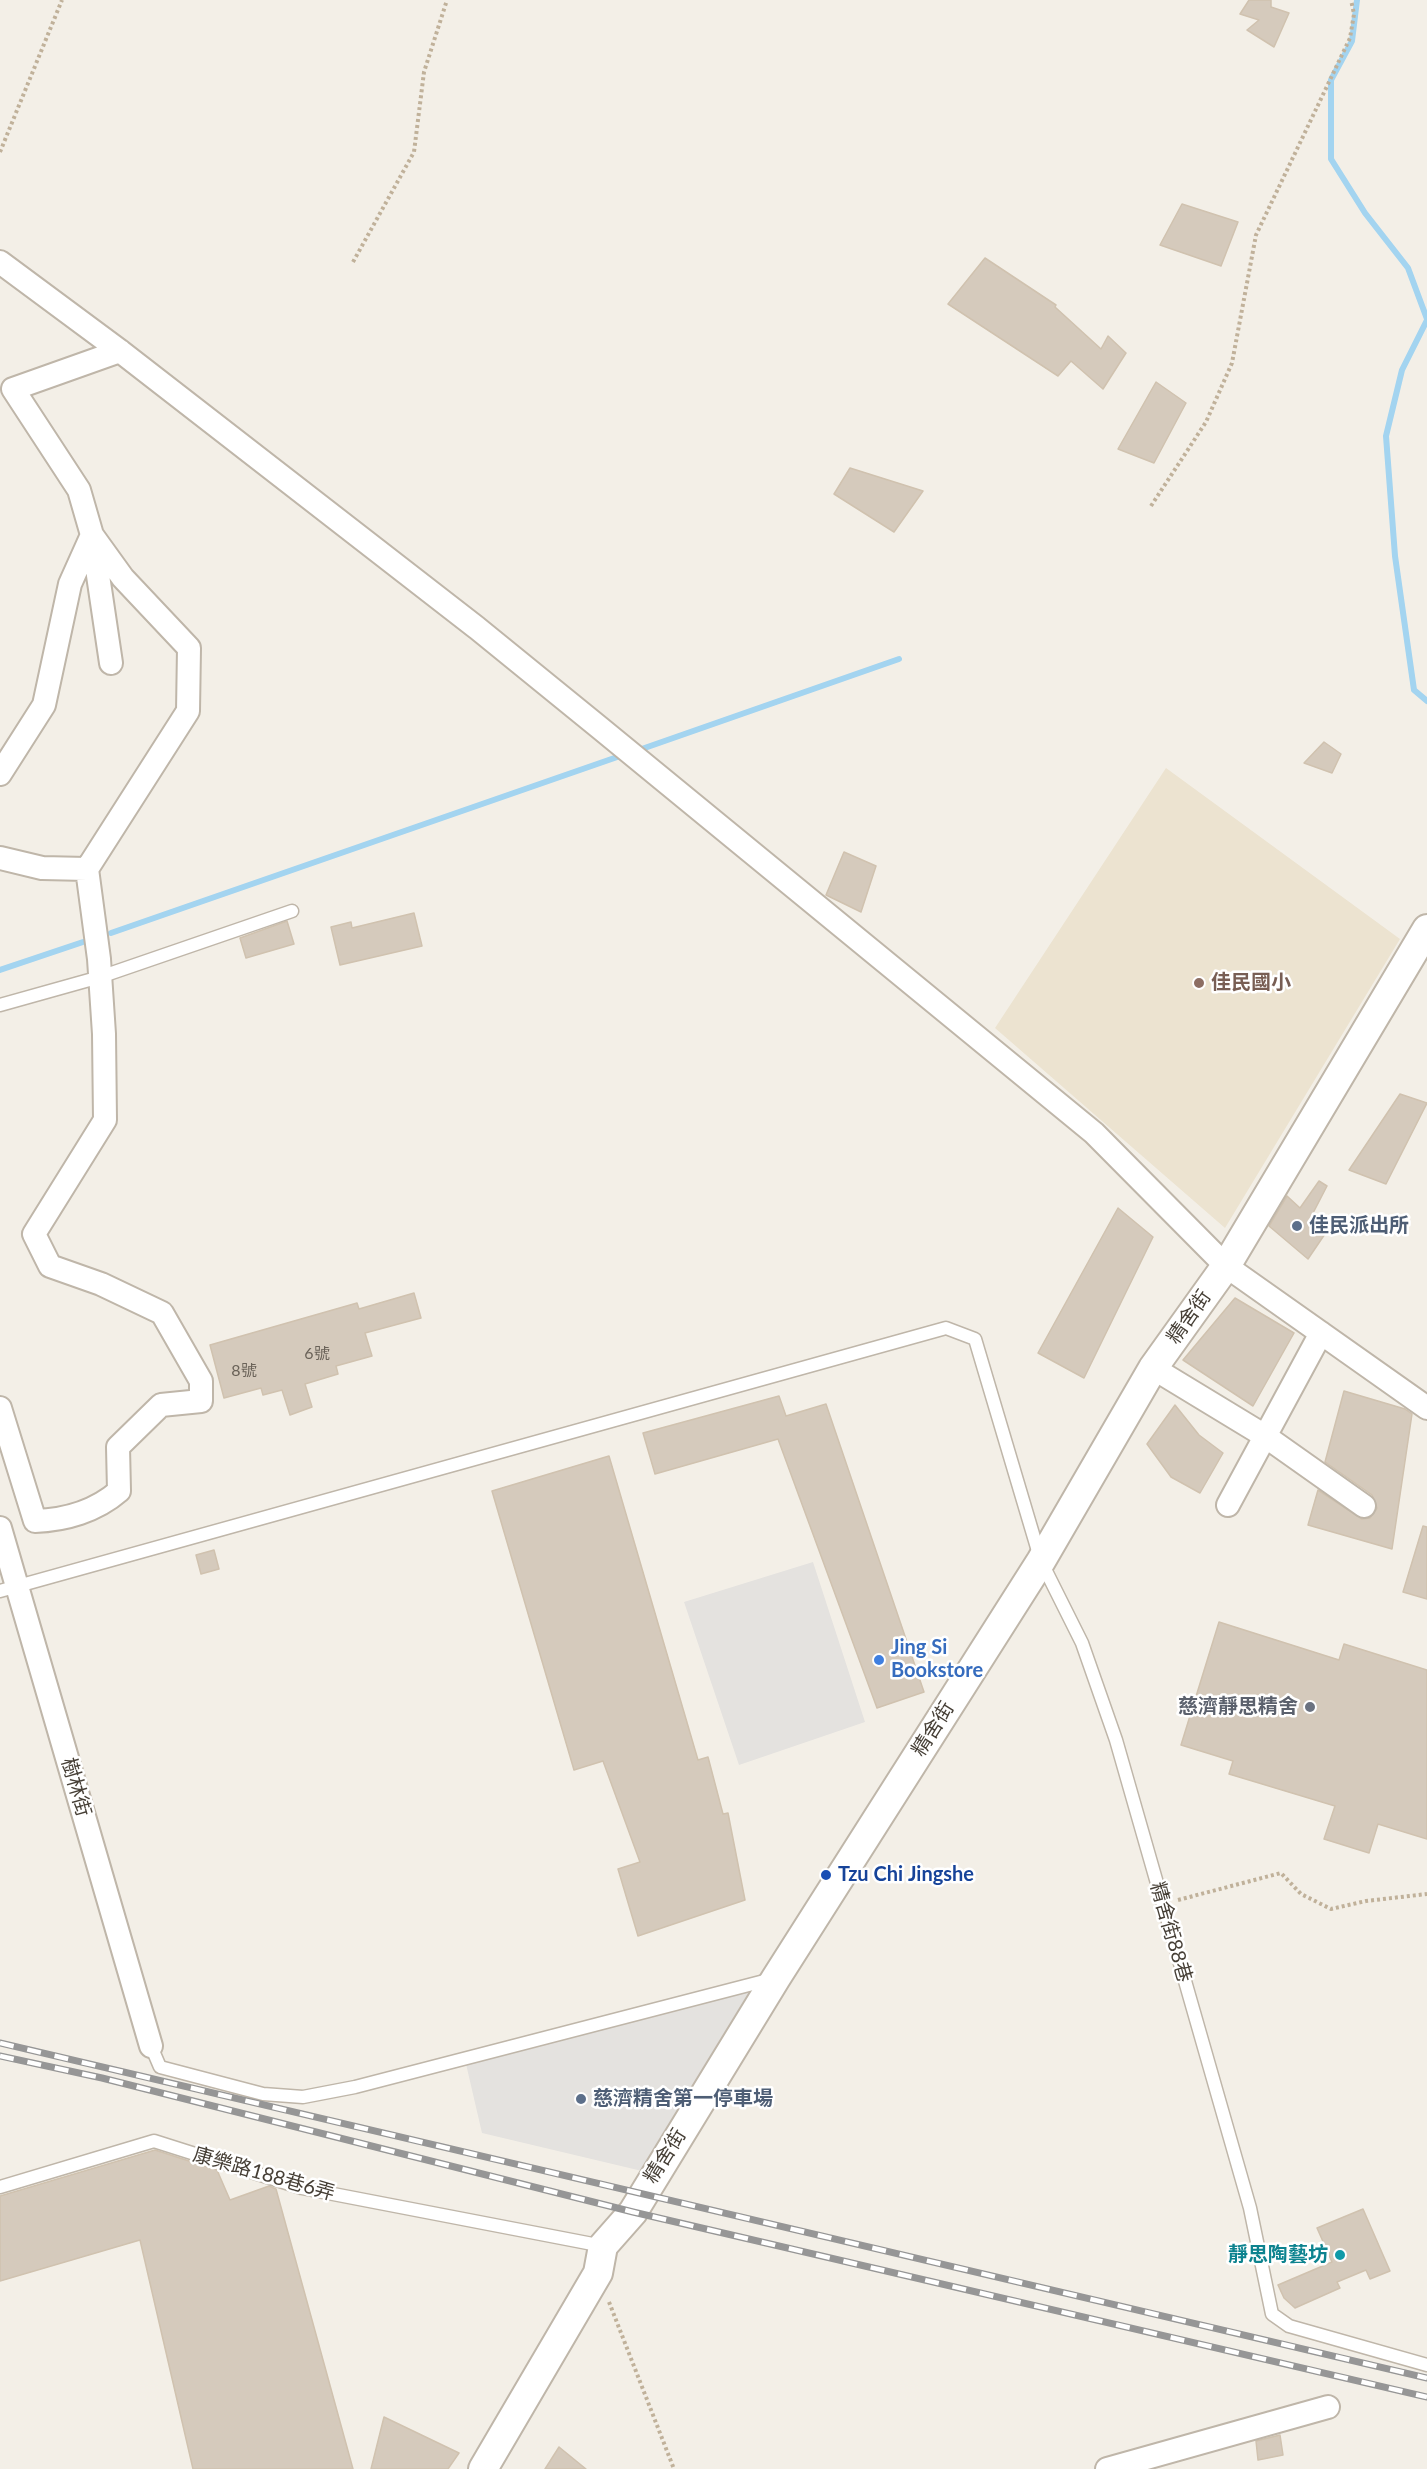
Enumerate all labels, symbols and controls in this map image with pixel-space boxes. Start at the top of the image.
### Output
place label: 佳民國小 [1211,971,1291,995]
marker: 佳民國小 [1192,976,1206,990]
place label: 佳民派出所 [1309,1214,1409,1238]
marker: 佳民派出所 [1290,1219,1304,1233]
street label: 精舍街 [1162,1286,1216,1348]
house number: 6號 [304,1344,330,1364]
house number: 8號 [231,1361,257,1381]
place label: Jing Si Bookstore [891,1636,983,1683]
marker: Jing Si Bookstore [872,1653,886,1667]
place label: 慈濟靜思精舍 [1178,1695,1298,1719]
street label: 精舍街 [907,1697,959,1761]
marker: 慈濟靜思精舍 [1303,1700,1317,1714]
street label: 樹林街 [56,1755,96,1819]
place label: Tzu Chi Jingshe [838,1863,974,1887]
marker: Tzu Chi Jingshe [819,1868,833,1882]
street label: 精舍街88巷 [1145,1879,1197,1985]
place label: 慈濟精舍第一停車場 [593,2087,773,2111]
marker: 慈濟精舍第一停車場 [574,2092,588,2106]
street label: 精舍街 [639,2124,691,2188]
street label: 康樂路188巷6弄 [190,2142,338,2206]
place label: 靜思陶藝坊 [1228,2243,1328,2267]
marker: 靜思陶藝坊 [1333,2248,1347,2262]

